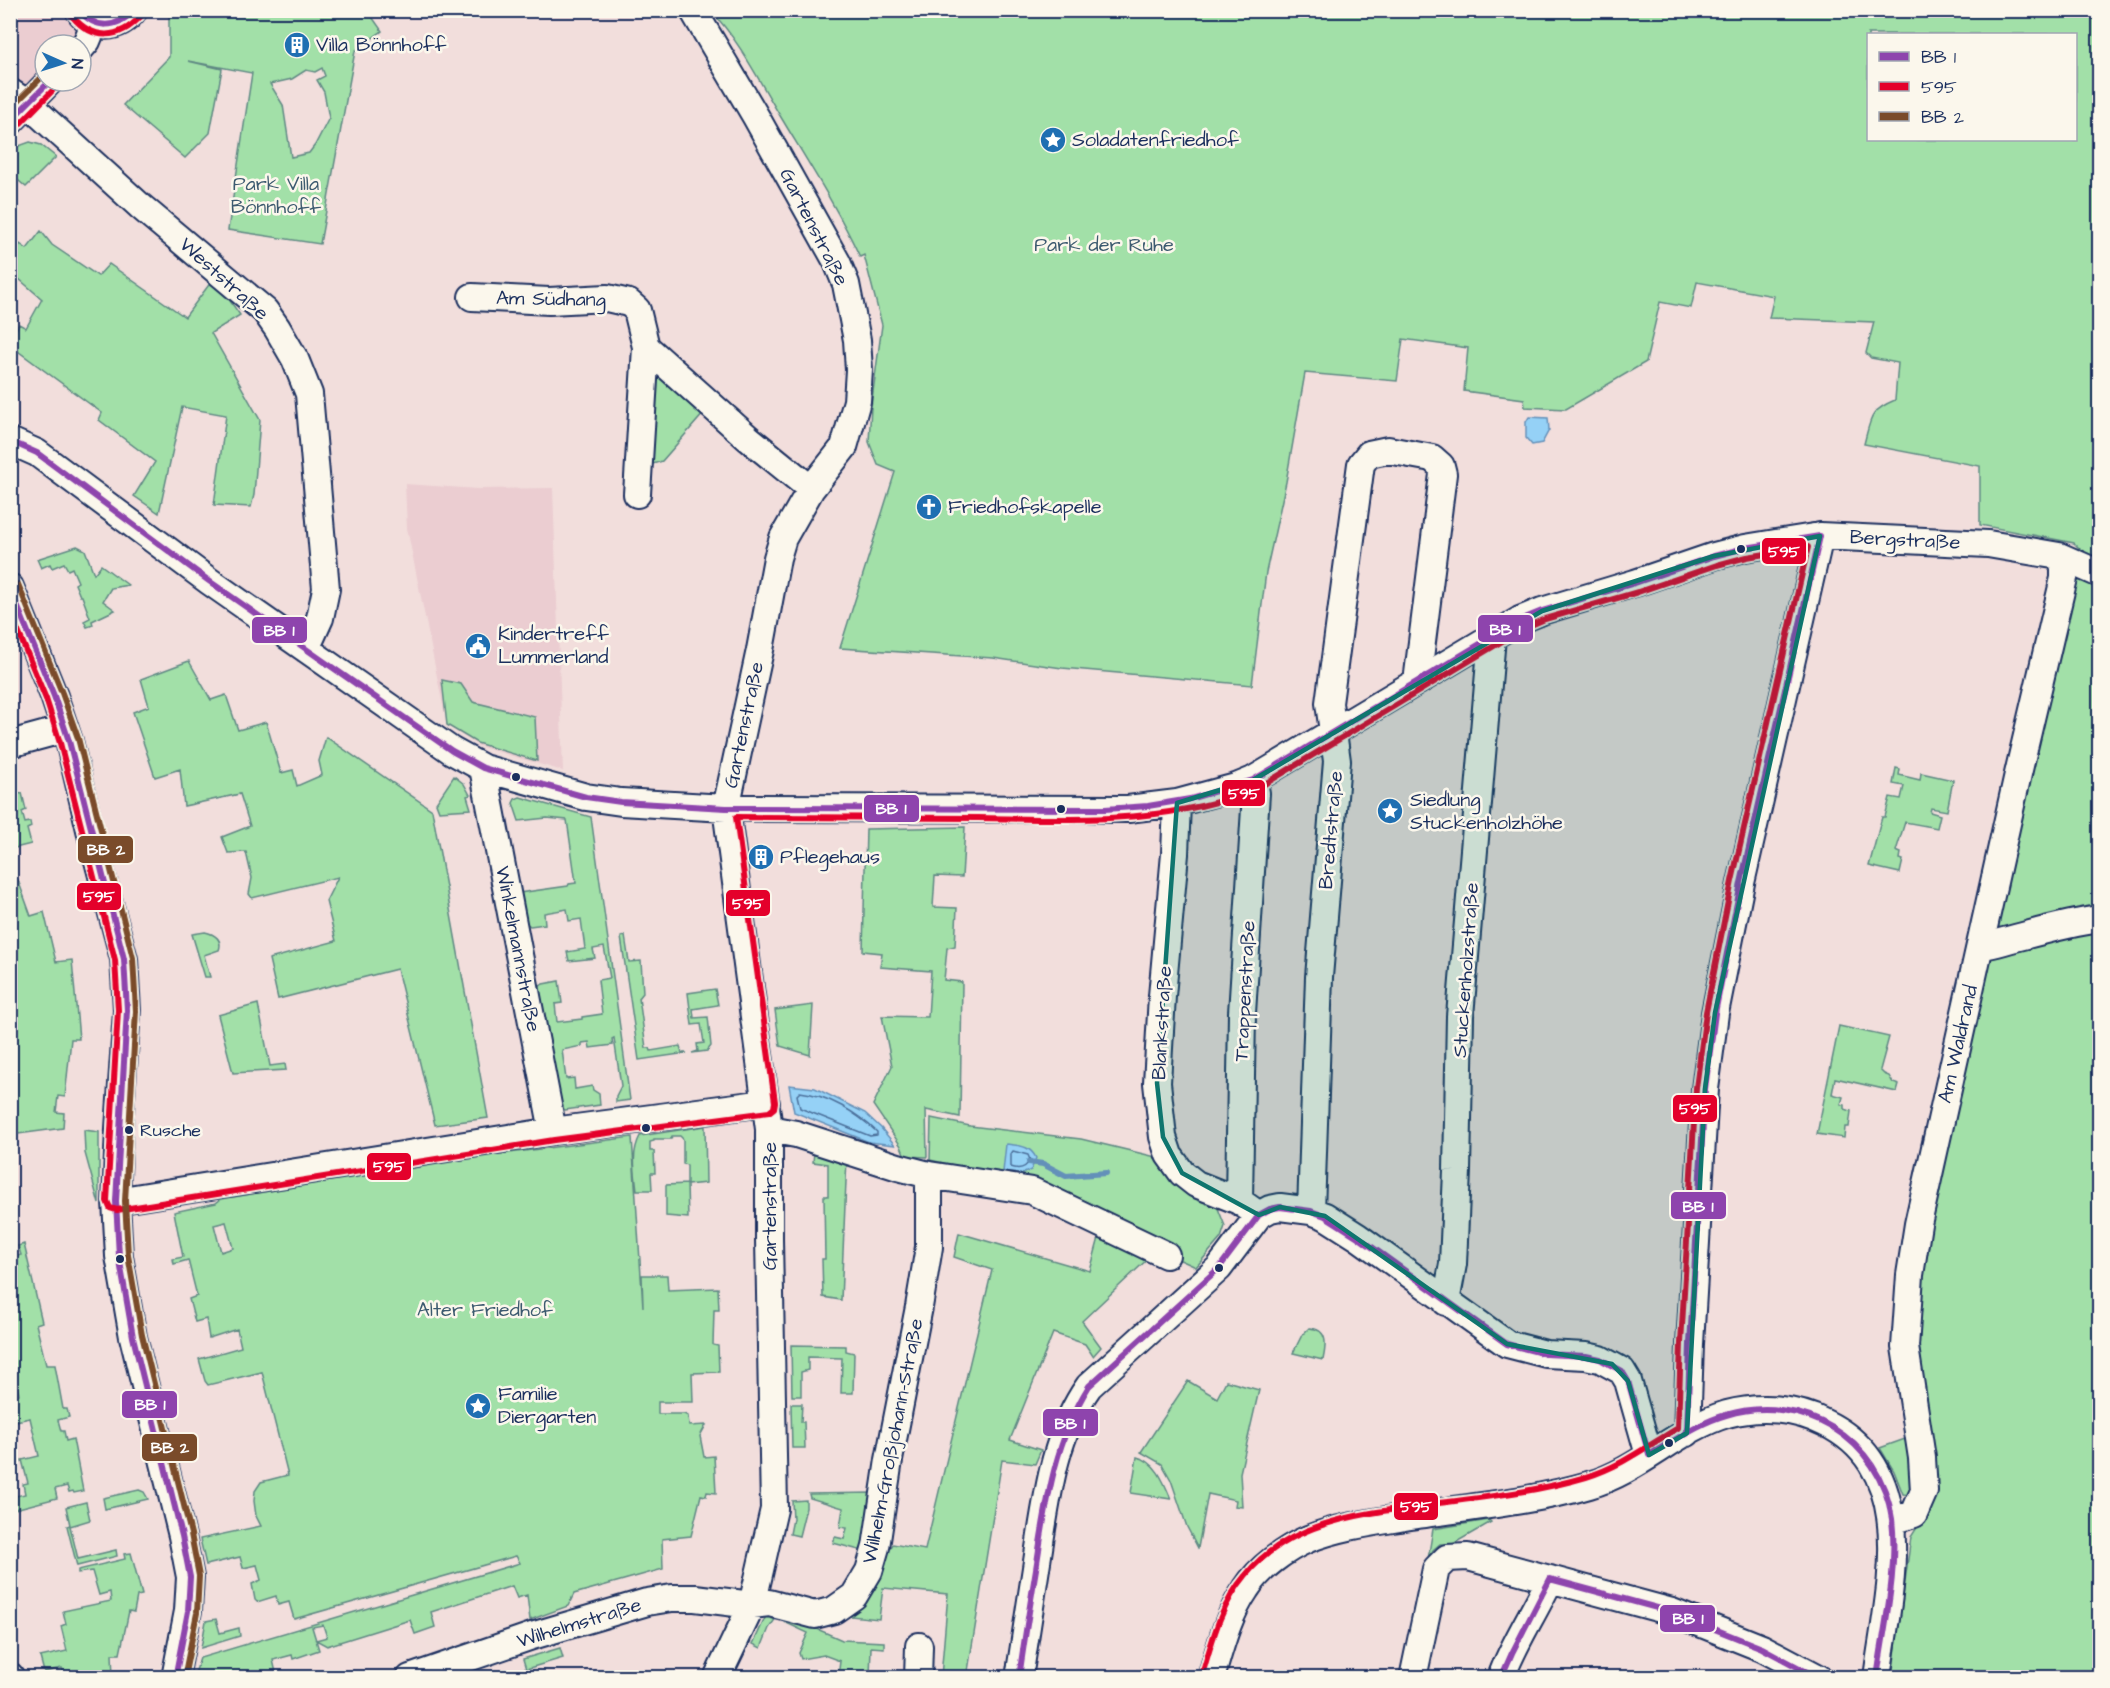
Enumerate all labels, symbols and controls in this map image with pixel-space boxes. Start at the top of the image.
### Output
building icon: Villa Bönnhoff [282,30,312,60]
place label: Villa Bönnhoff [316,31,447,59]
north arrow [33,33,93,93]
legend [1867,33,2077,141]
text: BB 1 [1921,45,1956,70]
text: N [66,58,88,69]
text: 595 [1921,75,1957,100]
text: BB 2 [1921,105,1965,130]
place icon: Soladatenfriedhof [1038,125,1068,155]
place label: Soladatenfriedhof [1072,126,1239,154]
street label: Gartenstraße [772,163,856,291]
park label: Park Villa Bönnhoff [231,170,321,221]
street label: Weststraße [173,231,275,327]
park label: Park der Ruhe [1034,231,1174,259]
street label: Am Südhang [496,284,606,315]
church icon: Friedhofskapelle [914,492,944,522]
place label: Friedhofskapelle [948,493,1102,521]
street label: Bergstraße [1849,523,1961,558]
line badge: 595 [1761,537,1807,565]
text: 595 [1768,541,1801,563]
unlabelled marker [1735,543,1747,555]
line badge: BB 1 [1477,614,1534,643]
line badge: BB 1 [251,616,308,644]
text: BB 1 [1489,619,1522,641]
text: BB 1 [263,620,296,642]
place label: Kindertreff Lummerland [498,620,609,671]
public building icon: Kindertreff Lummerland [463,631,493,661]
street label: Gartenstraße [717,659,771,791]
street label: Bredtstraße [1312,769,1350,890]
unlabelled marker [510,771,522,783]
line badge: 595 [1221,779,1266,807]
text: 595 [1228,783,1261,805]
place label: Siedlung Stuckenholzhöhe [1410,786,1563,837]
line badge: BB 1 [863,794,920,823]
place icon: Siedlung Stuckenholzhöhe [1375,796,1405,826]
text: BB 1 [875,798,908,820]
unlabelled marker [1055,803,1067,815]
line badge: BB 2 [77,835,134,864]
text: BB 2 [87,839,126,861]
building icon: Pflegehaus [746,842,776,872]
place label: Pflegehaus [780,843,880,872]
street label: Winkelmannstraße [488,864,548,1034]
street label: Stuckenholzstraße [1446,881,1486,1058]
line badge: 595 [76,882,122,911]
text: 595 [83,886,116,908]
line badge: 595 [725,889,771,917]
text: 595 [732,893,765,915]
street label: Trappenstraße [1227,920,1263,1062]
street label: Blankstraße [1145,965,1179,1081]
street label: Am Waldrand [1931,982,1985,1106]
line badge: 595 [1672,1094,1718,1123]
text: 595 [1679,1098,1712,1120]
place label: Rusche [140,1118,201,1143]
unlabelled marker [640,1122,652,1134]
marker: Rusche [123,1124,135,1136]
street label: Gartenstraße [756,1142,784,1270]
line badge: 595 [366,1152,412,1181]
text: 595 [373,1156,406,1178]
line badge: BB 1 [1670,1191,1727,1220]
text: BB 1 [1682,1196,1715,1218]
unlabelled marker [114,1253,126,1265]
unlabelled marker [1213,1262,1225,1274]
park label: Alter Friedhof [417,1296,553,1324]
street label: Wilhelm-Großjohann-Straße [855,1316,931,1566]
place label: Familie Diergarten [498,1380,596,1432]
line badge: BB 1 [121,1390,178,1419]
place icon: Familie Diergarten [463,1391,493,1421]
text: BB 1 [134,1394,167,1416]
line badge: BB 1 [1042,1408,1099,1437]
text: BB 1 [1054,1413,1087,1435]
line badge: BB 2 [141,1433,198,1462]
text: BB 2 [151,1437,190,1459]
unlabelled marker [1663,1437,1675,1449]
line badge: 595 [1393,1492,1439,1521]
text: 595 [1400,1496,1433,1518]
street label: Wilhelmstraße [513,1591,645,1655]
line badge: BB 1 [1659,1604,1716,1633]
text: BB 1 [1672,1608,1705,1630]

